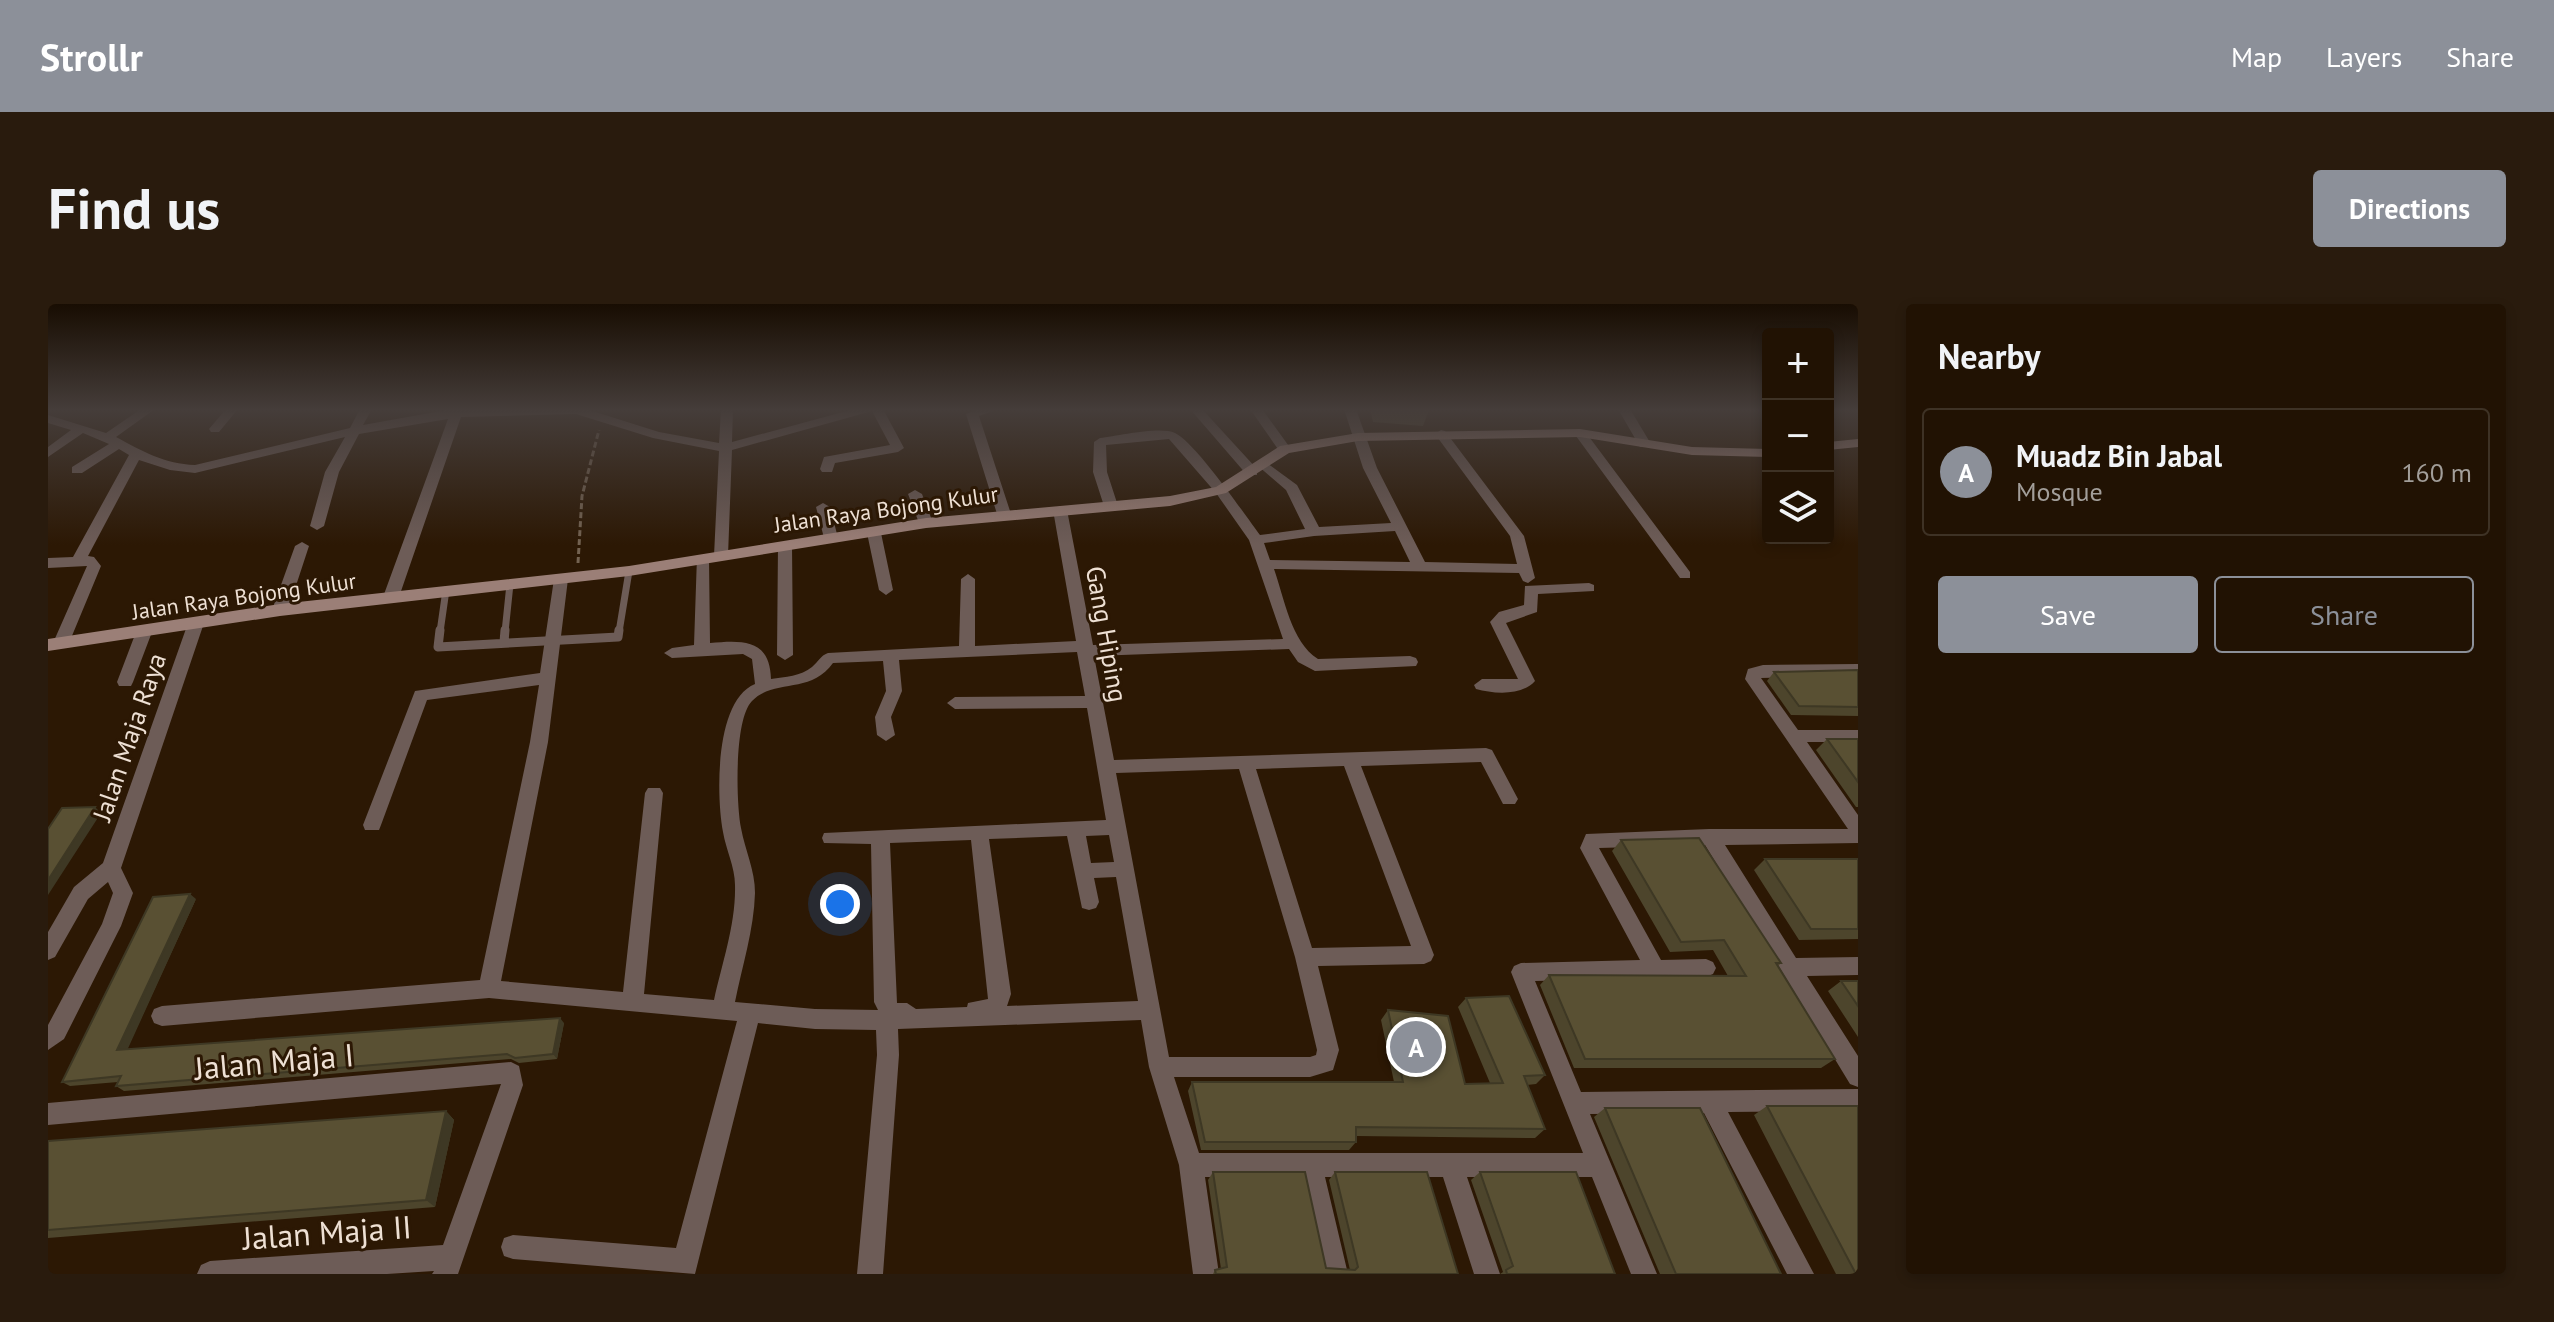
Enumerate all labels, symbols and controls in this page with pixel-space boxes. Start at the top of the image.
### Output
text: Strollr [40,32,143,81]
text: Map [2231,38,2282,75]
text: Layers [2326,38,2402,75]
text: Share [2446,38,2514,75]
button: Directions [2313,170,2506,247]
text: Find us [48,172,220,244]
map controls [1762,328,1834,544]
button: + [1762,328,1834,400]
text: Nearby [1938,334,2040,378]
button: − [1762,400,1834,472]
text: Muadz Bin Jabal [2016,436,2222,475]
text: A [1958,456,1974,489]
text: 160 m [2401,456,2472,489]
button: layers [1762,472,1834,544]
text: Mosque [2016,475,2103,508]
street label: Jalan Raya Bojong Kulur [771,479,1000,539]
street label: Gang Hiping [1079,563,1135,705]
street label: Jalan Raya Bojong Kulur [129,566,358,626]
button: Save [1938,576,2198,653]
button: Share [2214,576,2474,653]
street label: Jalan Maja Raya [85,649,173,826]
your location [820,884,860,924]
pin: A [1390,1017,1442,1077]
street label: Jalan Maja I [191,1033,355,1089]
street label: Jalan Maja II [239,1205,413,1259]

